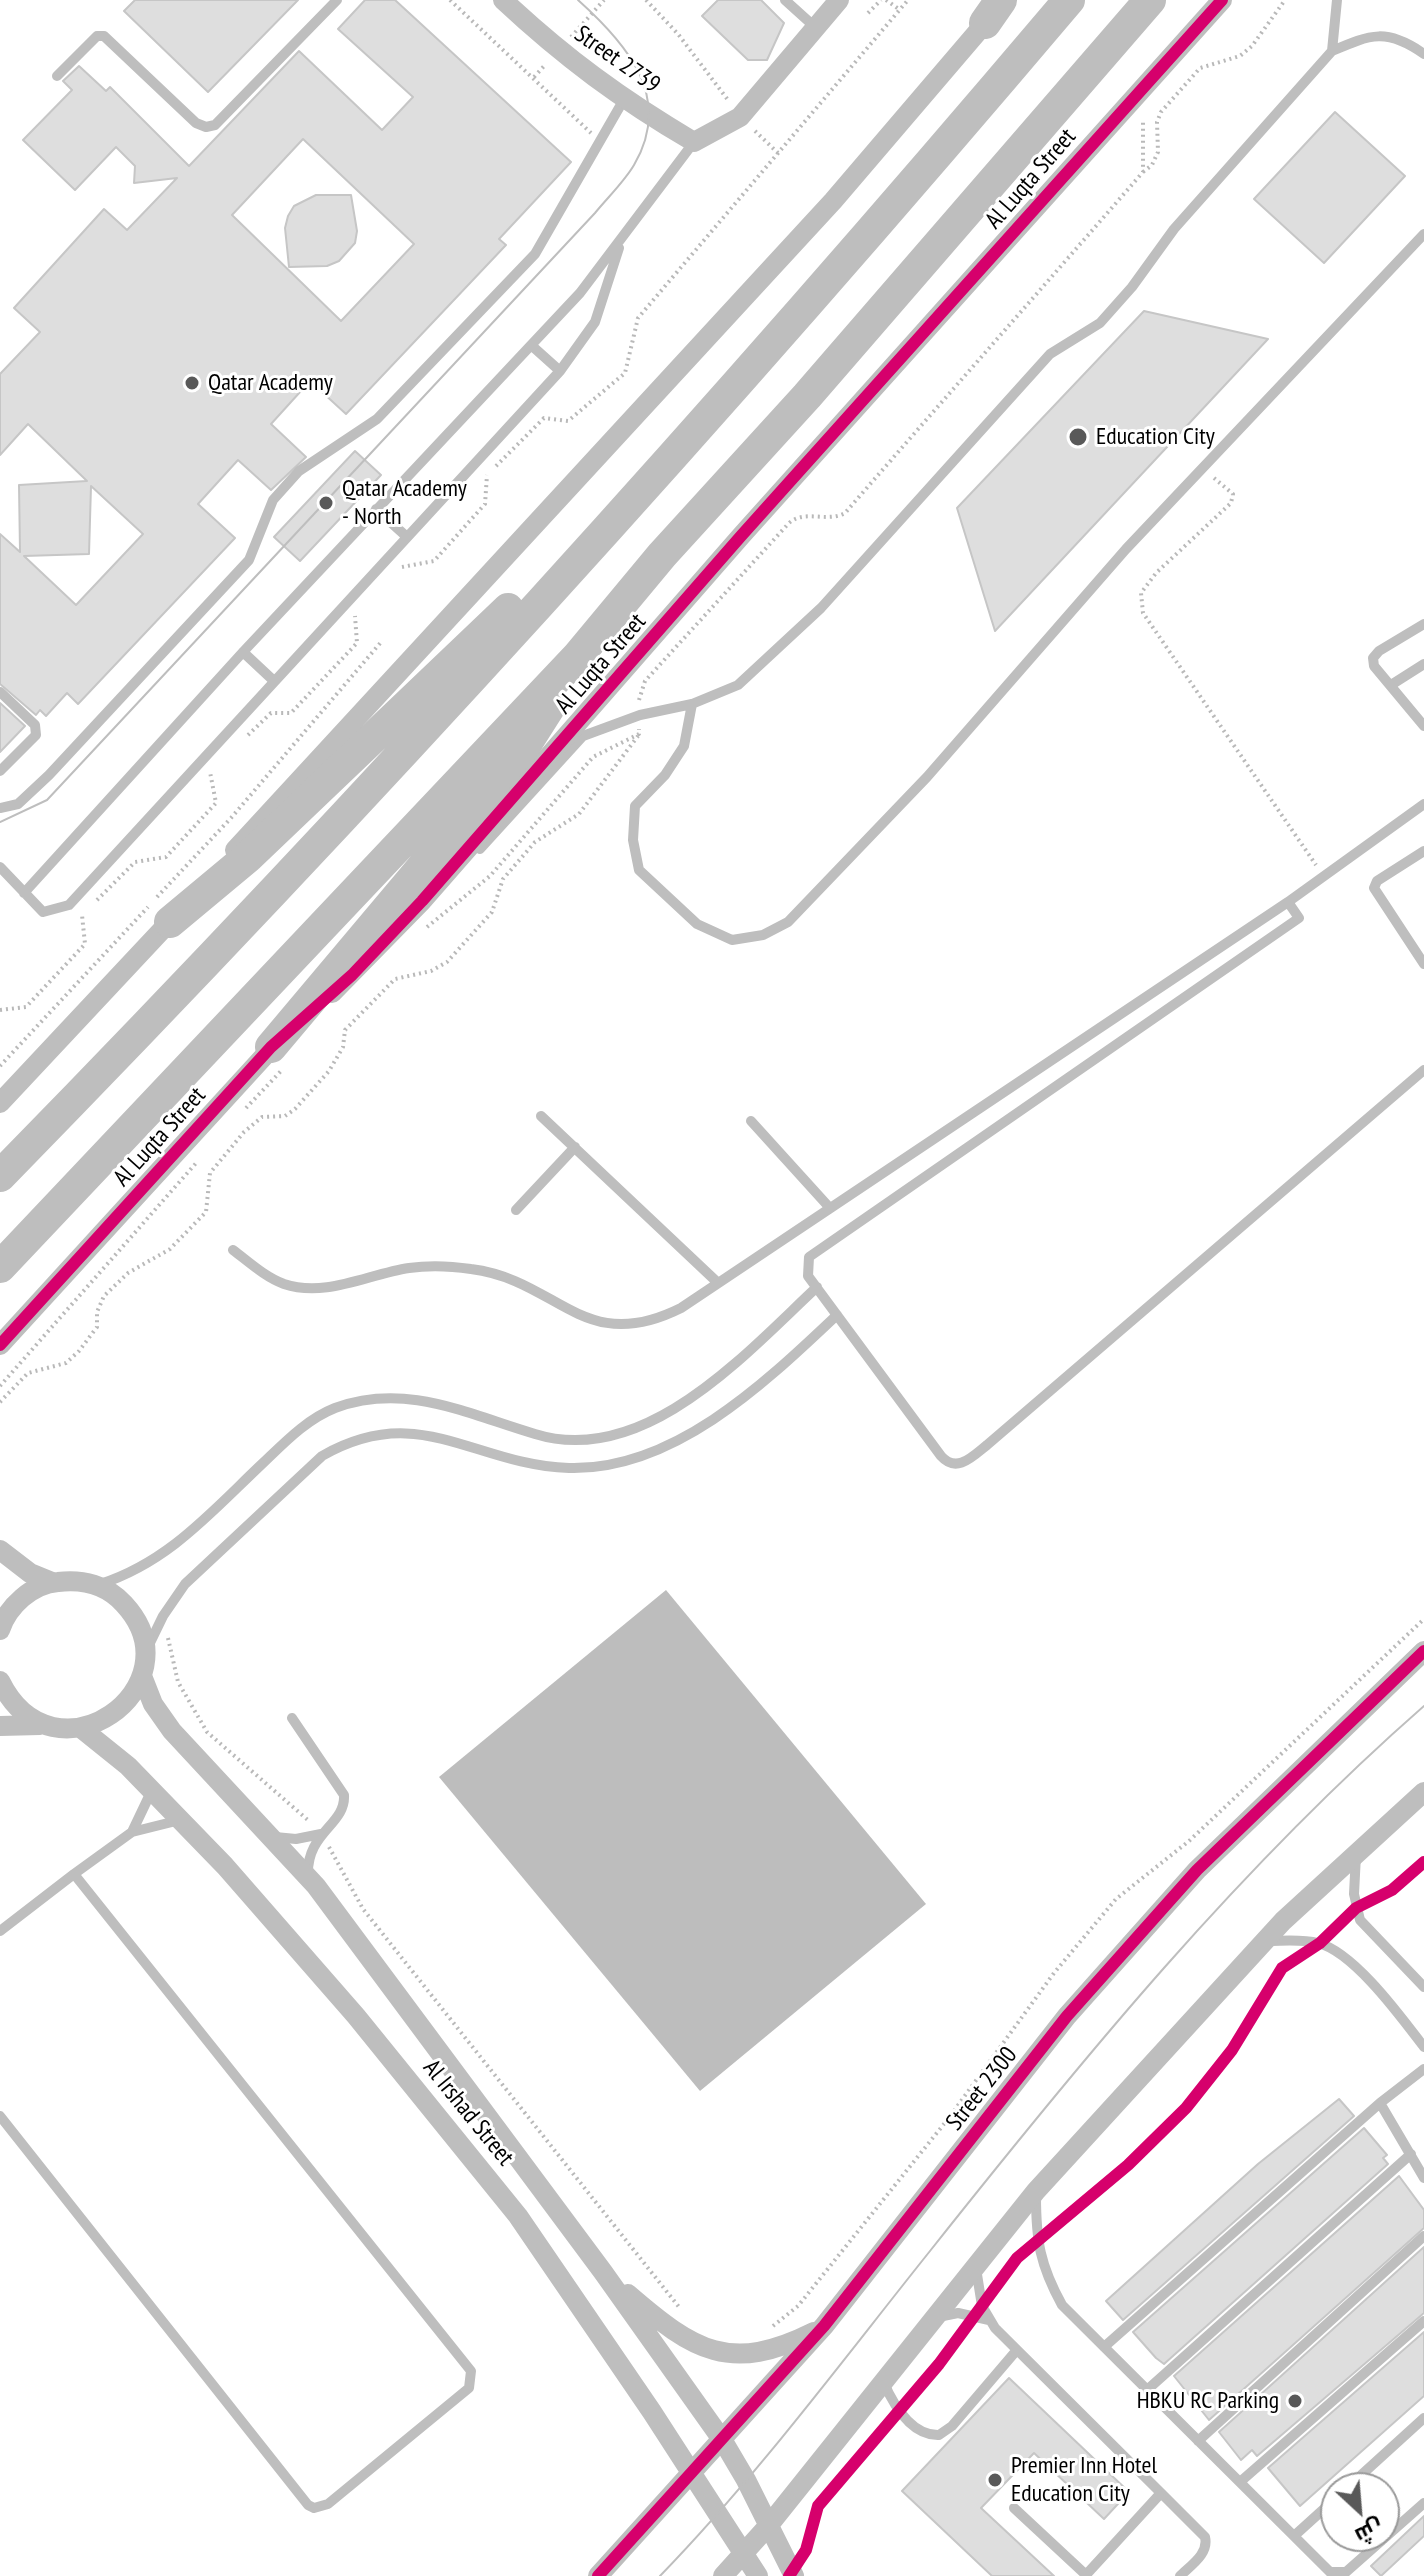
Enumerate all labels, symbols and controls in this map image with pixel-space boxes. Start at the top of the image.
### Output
street label: Street 2739 [569,20,665,100]
street label: Al Luqta Street [980,123,1082,235]
place label: Qatar Academy [208,369,333,397]
marker: Qatar Academy [183,374,201,392]
place label: Education City [1096,423,1215,451]
marker: Education City [1067,426,1089,448]
place label: Qatar Academy - North [342,475,467,531]
marker: Qatar Academy - North [317,494,335,512]
street label: Al Luqta Street [550,608,652,720]
street label: Al Luqta Street [108,1082,212,1192]
street label: Street 2300 [940,2042,1024,2136]
street label: Al Irshad Street [417,2054,519,2172]
place label: HBKU RC Parking [1137,2387,1279,2415]
marker: HBKU RC Parking [1286,2392,1304,2410]
place label: Premier Inn Hotel Education City [1011,2452,1157,2508]
marker: Premier Inn Hotel Education City [986,2471,1004,2489]
north arrow [1320,2472,1400,2552]
text: ش [1351,2513,1388,2551]

